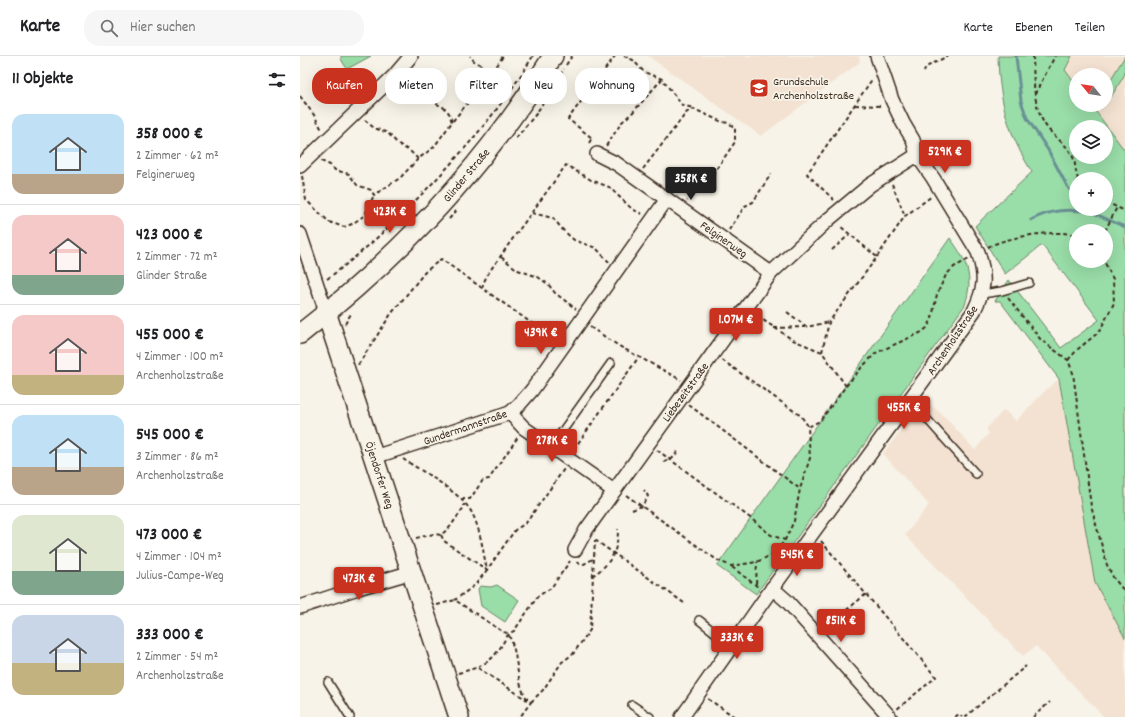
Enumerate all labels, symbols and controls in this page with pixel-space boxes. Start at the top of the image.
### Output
search box [84,10,364,46]
text: Karte [20,14,60,41]
icon: search [98,17,120,39]
text: Hier suchen [130,17,195,39]
text: Karte [963,18,993,38]
text: Ebenen [1015,18,1053,38]
text: Teilen [1075,18,1105,38]
text: 11 Objekte [12,68,73,92]
chip: Kaufen [312,68,377,104]
chip: Mieten [385,68,447,104]
chip: Filter [455,68,512,104]
chip: Neu [520,68,567,104]
chip: Wohnung [575,68,649,104]
north arrow [1069,68,1113,112]
map controls [1069,68,1113,268]
icon: filters [266,69,288,91]
place label: Grundschule Archenholzstraße [773,74,854,105]
school or university icon: Grundschule Archenholzstraße [748,77,770,99]
button: layers [1069,120,1113,164]
text: 358 000 € [136,123,203,147]
icon: home [44,130,92,178]
pin: 529K € [912,140,978,174]
text: 529K € [928,143,962,162]
street label: Glinder Straße [440,145,495,207]
text: 2 Zimmer · 62 m² [136,147,219,166]
text: Felginerweg [136,166,195,185]
pin: 358K € [658,167,724,201]
text: 358K € [674,170,708,189]
button: + [1069,172,1113,216]
pin: 423K € [357,200,423,234]
text: 423K € [373,203,407,222]
street label: Felginerweg [696,218,750,263]
text: 423 000 € [136,224,203,248]
button: − [1069,224,1113,268]
icon: home [44,231,92,279]
text: 2 Zimmer · 72 m² [136,248,217,267]
text: Glinder Straße [136,267,207,286]
street label: Archenholzstraße [924,303,983,379]
pin: 1.07M € [699,308,773,342]
text: 1.07M € [719,311,753,330]
pin: 439K € [508,321,574,355]
text: 455 000 € [136,324,204,348]
text: 439K € [524,324,558,343]
icon: home [44,331,92,379]
text: 4 Zimmer · 100 m² [136,348,223,367]
street label: Liebezeitstraße [659,360,714,426]
text: Archenholzstraße [136,367,224,386]
pin: 455K € [871,396,937,430]
text: 455K € [887,399,921,418]
street label: Gundermannstraße [421,406,510,451]
text: 545 000 € [136,424,204,448]
pin: 278K € [519,429,585,463]
icon: home [44,431,92,479]
text: 278K € [536,432,568,451]
street label: Öjendorfer Weg [360,440,397,511]
text: 3 Zimmer · 86 m² [136,448,218,467]
text: Archenholzstraße [136,467,224,486]
text: 473 000 € [136,524,202,548]
icon: home [44,531,92,579]
pin: 545K € [764,543,830,577]
text: 545K € [780,546,814,565]
text: 4 Zimmer · 104 m² [136,548,222,567]
text: Julius-Campe-Weg [136,567,224,586]
pin: 473K € [326,567,392,601]
text: 473K € [343,570,375,589]
pin: 851K € [808,609,874,643]
text: 851K € [826,612,856,631]
text: 333 000 € [136,624,204,648]
pin: 333K € [704,626,770,660]
text: 333K € [720,629,754,648]
icon: home [44,631,92,679]
text: 2 Zimmer · 54 m² [136,648,218,667]
text: Archenholzstraße [136,667,224,686]

